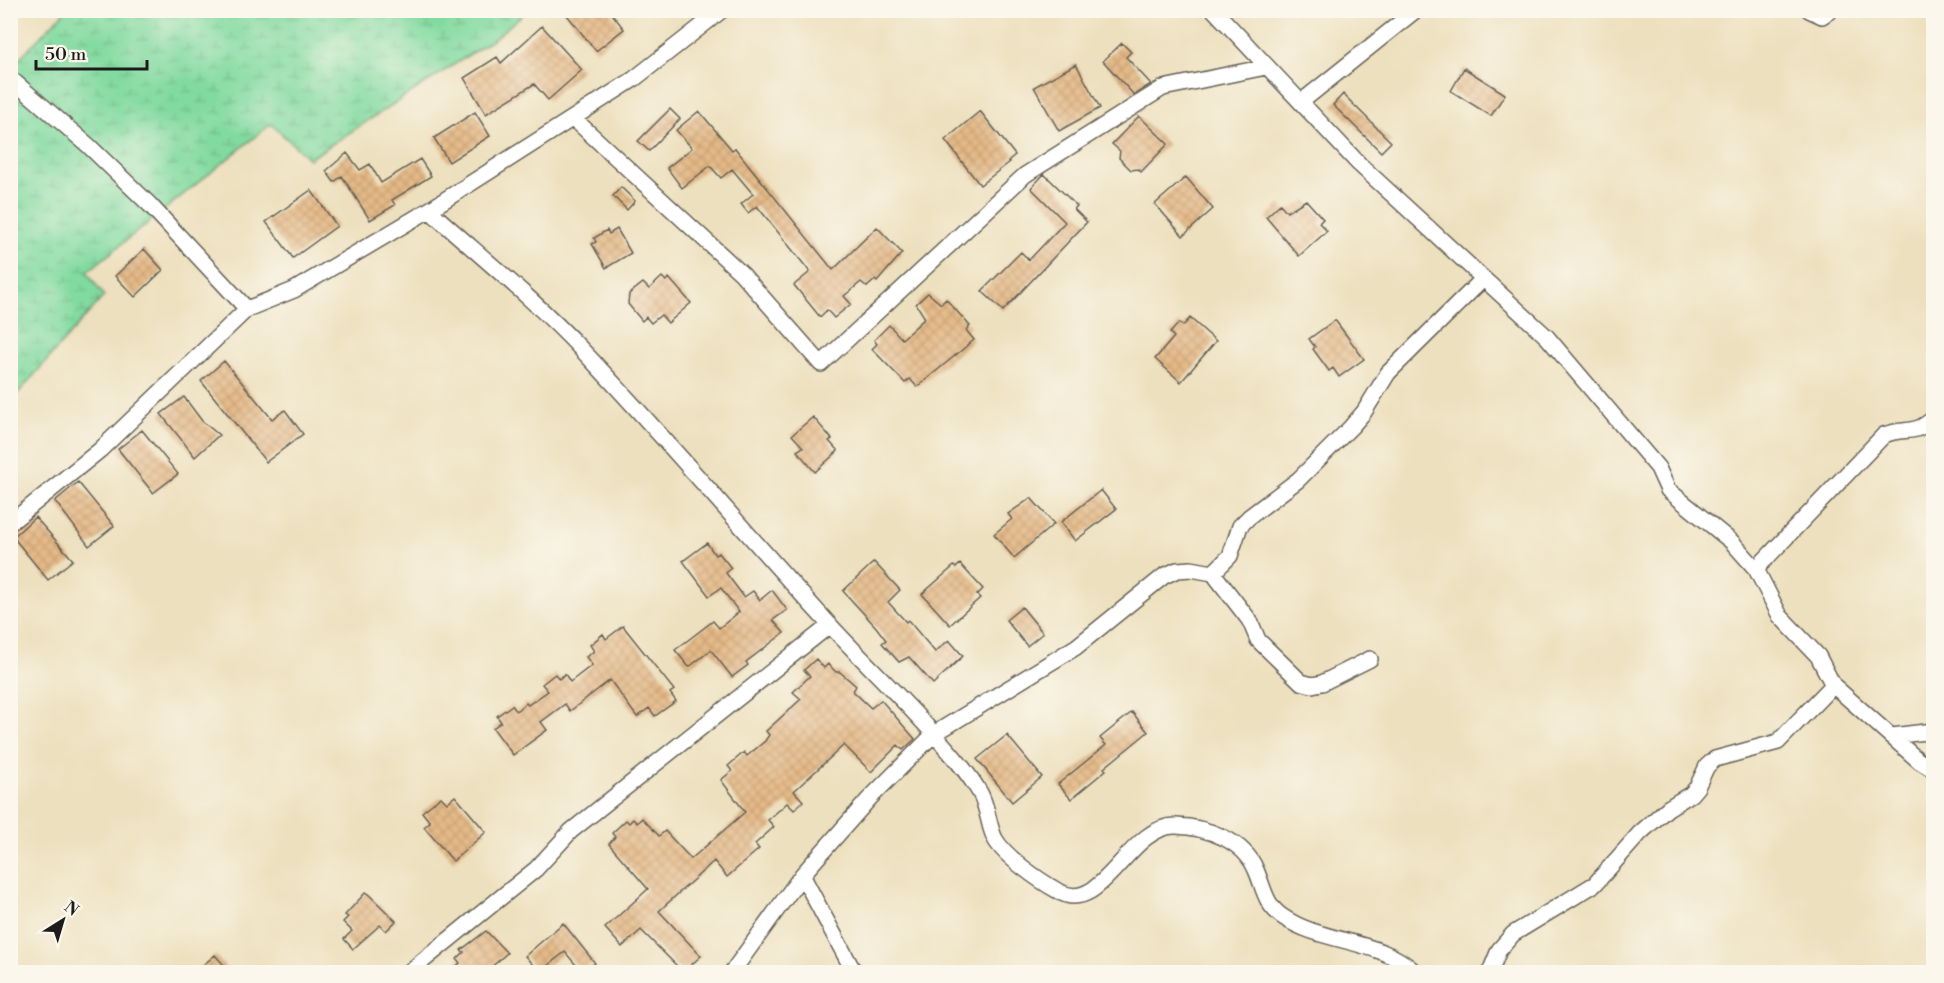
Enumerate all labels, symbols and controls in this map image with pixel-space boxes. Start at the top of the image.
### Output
scale bar [36,33,147,71]
text: 50 m [45,43,87,66]
north arrow [33,890,93,950]
text: N [60,897,83,921]

